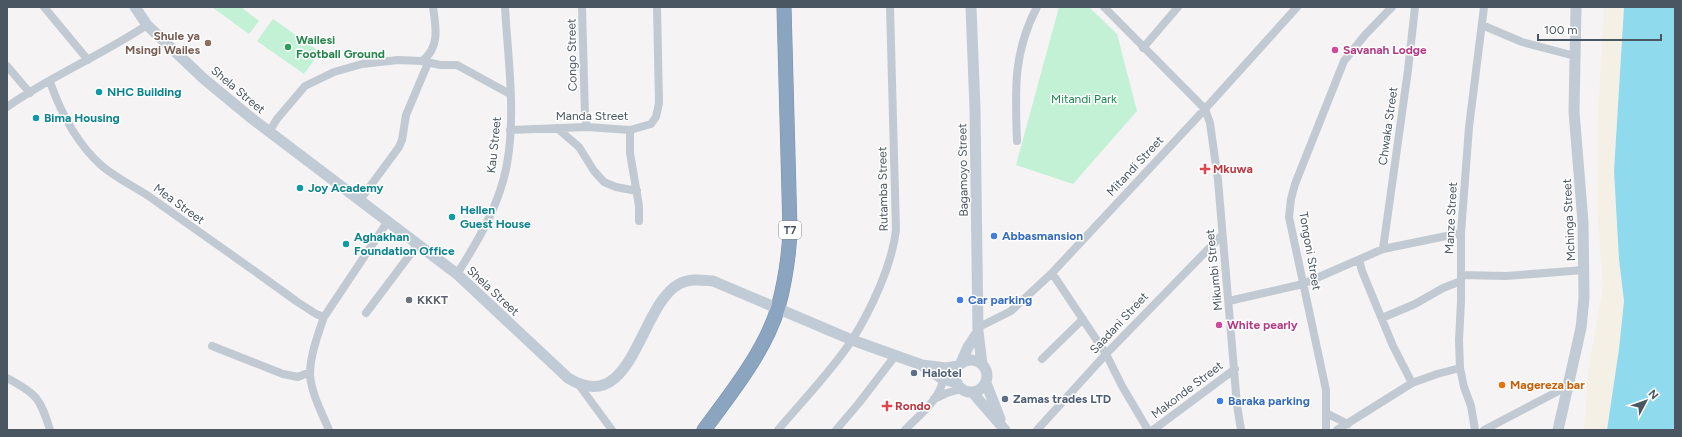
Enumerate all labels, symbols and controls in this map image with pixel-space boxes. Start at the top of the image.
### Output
scale bar [1538,16,1661,42]
street label: Congo Street [564,18,580,92]
text: 100 m [1544,23,1578,37]
place label: Shule ya Msingi Wailes [125,29,200,57]
place label: Wailesi Football Ground [296,33,385,61]
marker: Shule ya Msingi Wailes [203,38,213,48]
marker: Wailesi Football Ground [283,42,293,52]
place label: Savanah Lodge [1343,43,1427,57]
marker: Savanah Lodge [1330,45,1340,55]
street label: Shela Street [208,63,268,117]
place label: NHC Building [107,85,181,99]
street label: Chwaka Street [1376,85,1400,166]
marker: NHC Building [94,87,104,97]
park label: Mitandi Park [1051,92,1117,106]
street label: Manda Street [556,109,629,123]
place label: Bima Housing [44,111,120,125]
marker: Bima Housing [31,113,41,123]
street label: Kau Street [484,116,504,174]
street label: Bagamoyo Street [955,123,971,217]
street label: Mitandi Street [1104,133,1167,199]
street label: Rutamba Street [875,146,891,231]
place label: Mkuwa [1213,162,1253,176]
marker: Mkuwa [1200,164,1210,174]
street label: Mchinga Street [1560,178,1578,262]
street label: Mea Street [151,181,208,227]
place label: Joy Academy [308,181,384,195]
street label: Manze Street [1442,181,1460,254]
marker: Joy Academy [295,183,305,193]
place label: Hellen Guest House [460,203,531,231]
street label: Tongoni Street [1296,211,1324,292]
marker: Hellen Guest House [447,212,457,222]
road number: T7 [779,221,801,239]
street label: Mikumbi Street [1203,228,1225,312]
place label: Abbasmansion [1002,229,1083,243]
place label: Aghakhan Foundation Office [354,230,455,258]
marker: Abbasmansion [989,231,999,241]
marker: Aghakhan Foundation Office [341,239,351,249]
street label: Shela Street [464,263,522,319]
street label: Saadani Street [1087,289,1151,357]
place label: KKKT [417,293,448,307]
place label: Car parking [968,293,1032,307]
marker: KKKT [404,295,414,305]
marker: Car parking [955,295,965,305]
place label: White pearly [1227,318,1298,332]
marker: White pearly [1214,320,1224,330]
street label: Makonde Street [1149,358,1226,421]
place label: Halotel [922,366,962,380]
marker: Halotel [909,368,919,378]
place label: Magereza bar [1510,378,1585,392]
marker: Magereza bar [1497,380,1507,390]
north arrow [1626,381,1666,421]
text: N [1645,387,1661,402]
place label: Zamas trades LTD [1013,392,1111,406]
marker: Zamas trades LTD [1000,394,1010,404]
place label: Baraka parking [1228,394,1310,408]
marker: Baraka parking [1215,396,1225,406]
place label: Rondo [895,399,931,413]
marker: Rondo [882,401,892,411]

